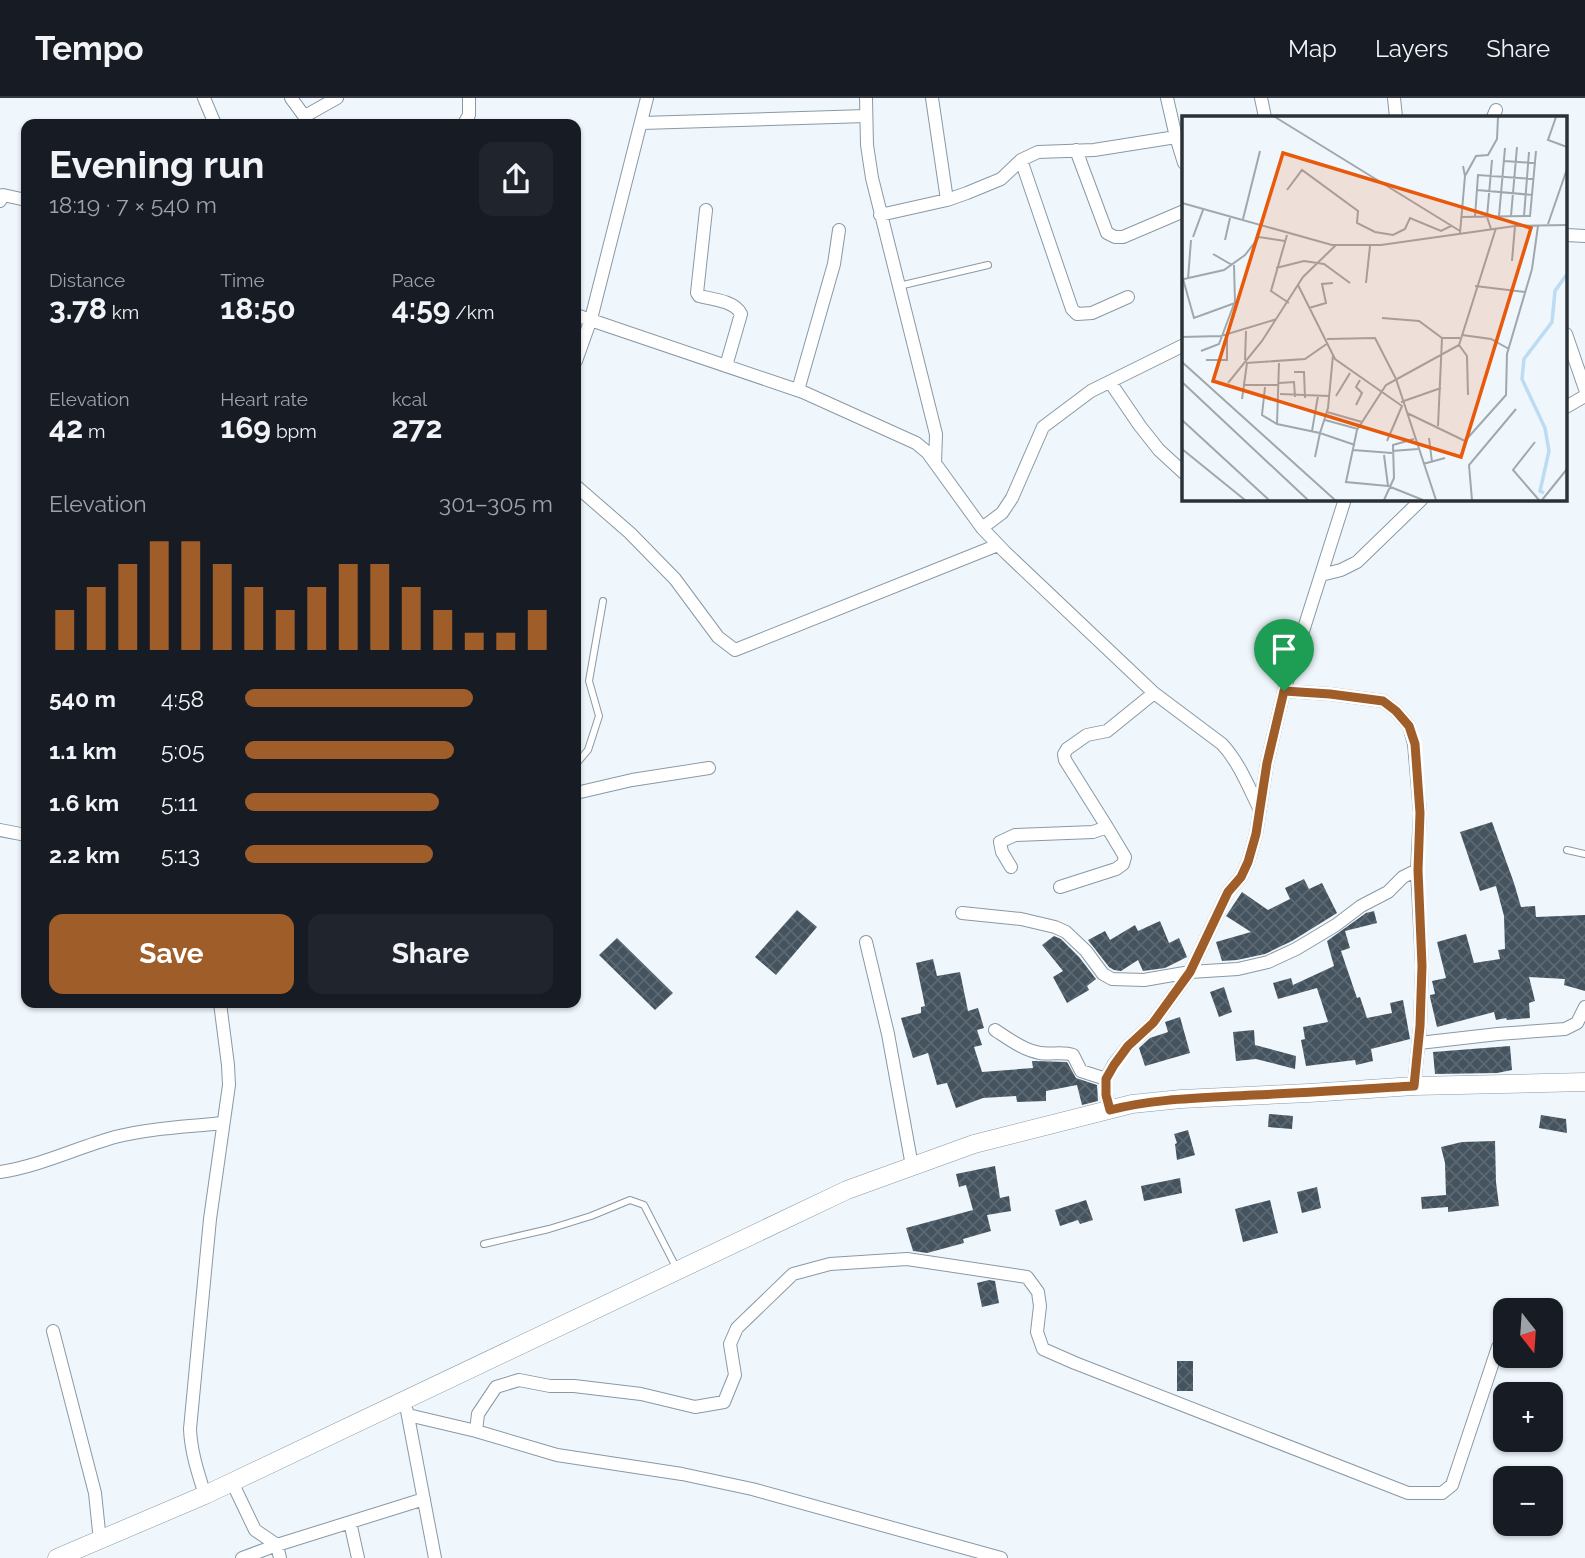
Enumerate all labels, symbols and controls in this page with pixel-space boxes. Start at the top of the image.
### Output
text: Tempo [35,29,144,68]
text: Map [1288,34,1337,63]
text: Layers [1375,34,1448,63]
text: Share [1486,34,1550,63]
inset map [1182,116,1568,500]
text: Evening run [49,142,264,187]
button: share [479,142,553,216]
text: 18:19 · 7 × 540 m [49,191,217,218]
text: Distance [49,269,125,291]
text: Time [220,269,265,291]
text: Pace [392,269,435,291]
text: 3.78 [49,291,107,326]
text: 18:50 [220,291,296,326]
text: 4:59 [392,291,451,326]
text: km [107,301,139,323]
text: /km [451,301,494,323]
text: Elevation [49,388,130,410]
text: Heart rate [220,388,308,410]
text: kcal [392,388,427,410]
text: 42 [49,410,83,445]
text: 169 [220,410,271,445]
text: 272 [392,410,442,445]
text: m [83,420,105,442]
text: bpm [271,420,317,442]
text: Elevation [49,490,147,517]
text: 301–305 m [439,490,553,517]
pin [1254,619,1314,691]
icon: arrive [1265,630,1303,668]
text: 540 m [49,685,116,712]
text: 4:58 [161,685,204,712]
text: 1.1 km [49,737,117,764]
text: 5:05 [161,737,204,764]
text: 1.6 km [49,789,119,816]
text: 5:11 [161,789,198,816]
text: 2.2 km [49,841,120,868]
text: 5:13 [161,841,200,868]
button: Save [49,914,294,994]
button: Share [308,914,553,994]
north arrow [1493,1298,1563,1368]
map controls [1493,1298,1563,1536]
button: + [1493,1382,1563,1452]
button: − [1493,1466,1563,1536]

